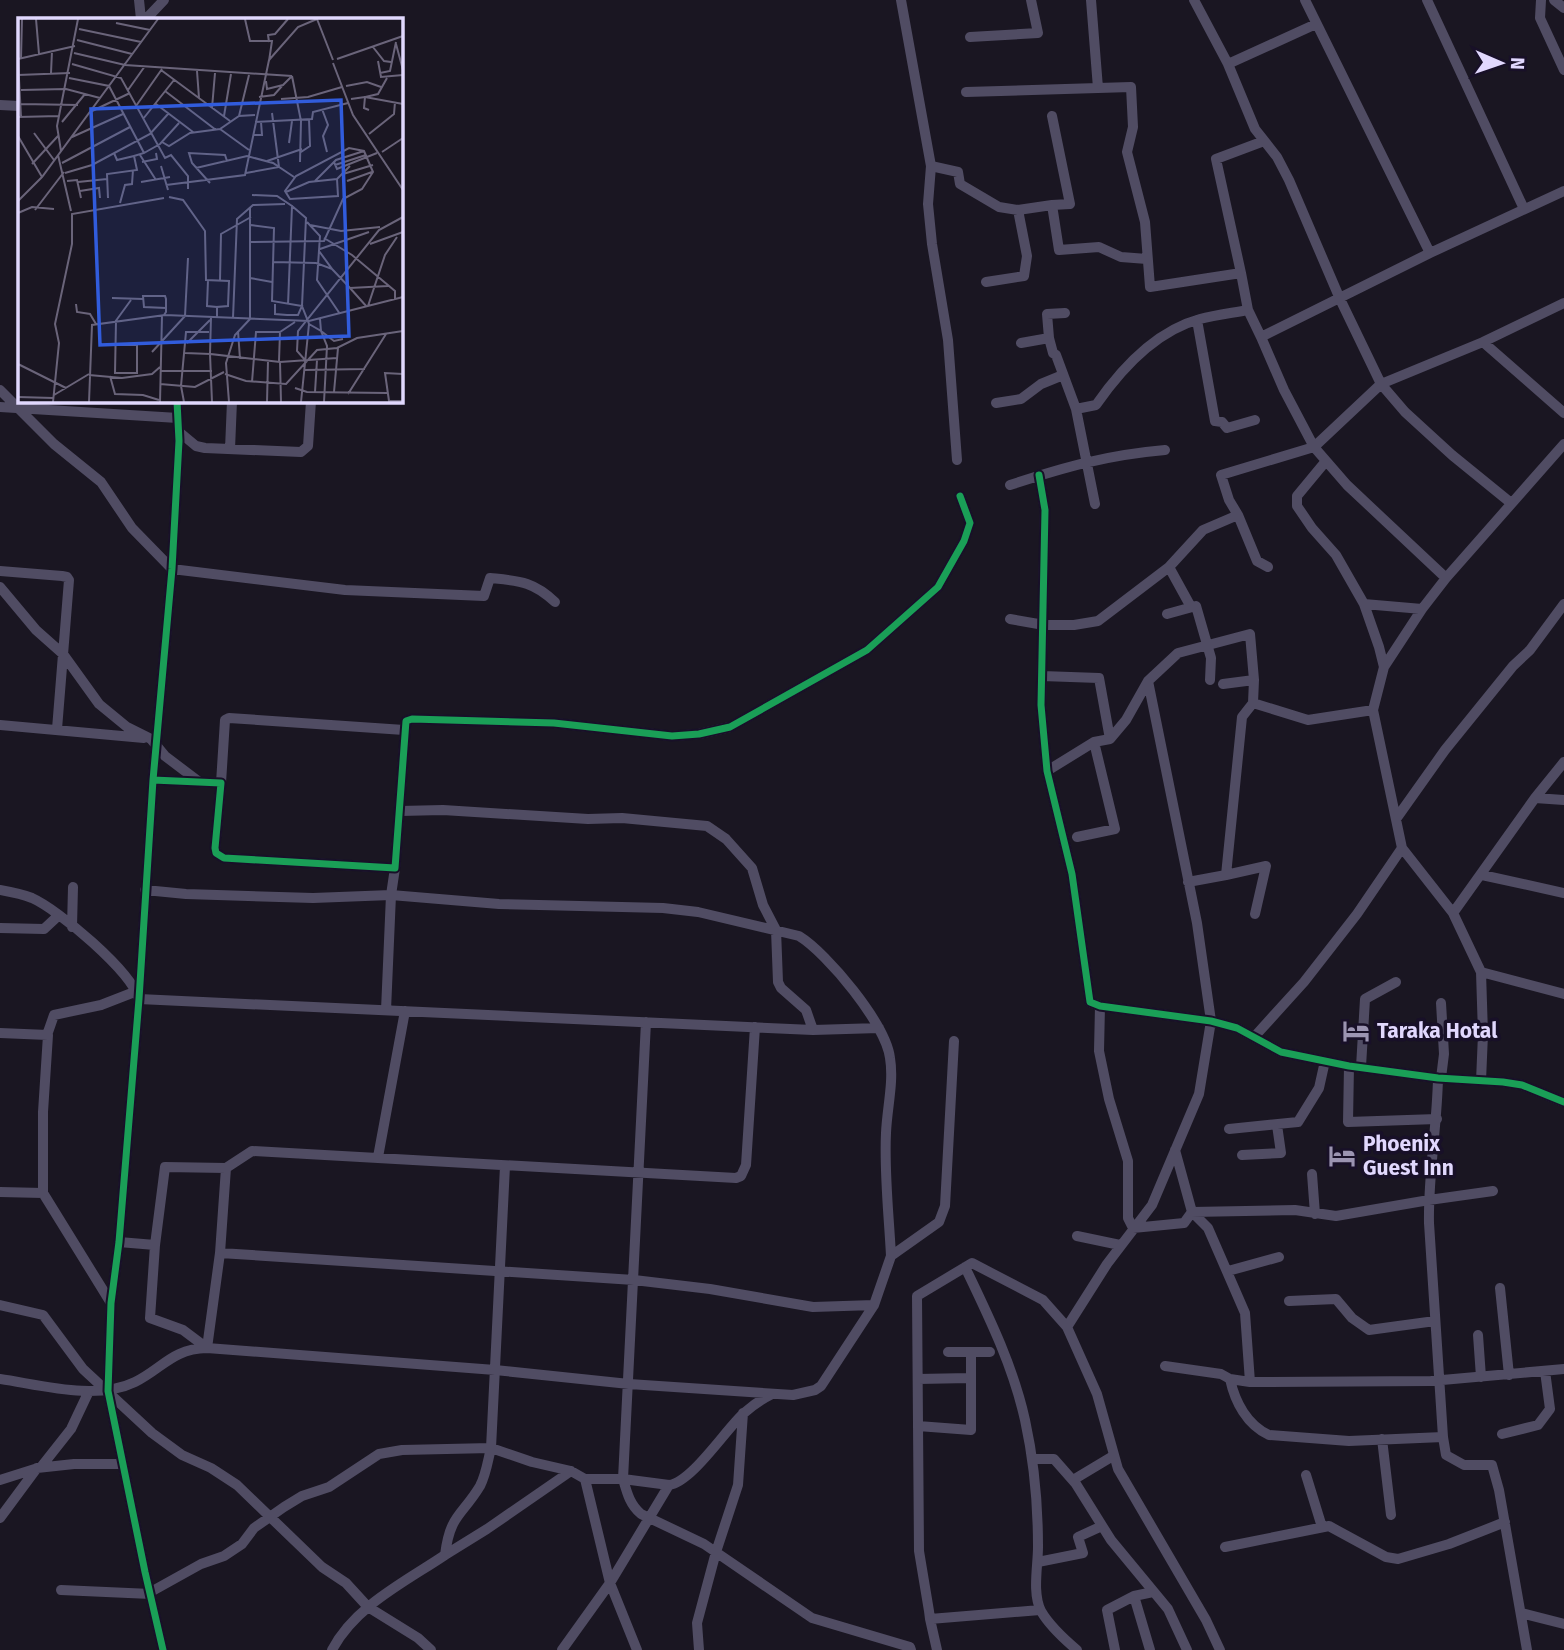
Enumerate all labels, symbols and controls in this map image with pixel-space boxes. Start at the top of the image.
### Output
inset map [18,18,402,402]
north arrow [1466,28,1536,98]
text: N [1506,57,1529,70]
hotel icon: Taraka Hotal [1341,1016,1371,1046]
place label: Taraka Hotal [1377,1018,1498,1044]
place label: Phoenix Guest Inn [1363,1131,1454,1181]
hotel icon: Phoenix Guest Inn [1327,1141,1357,1171]

